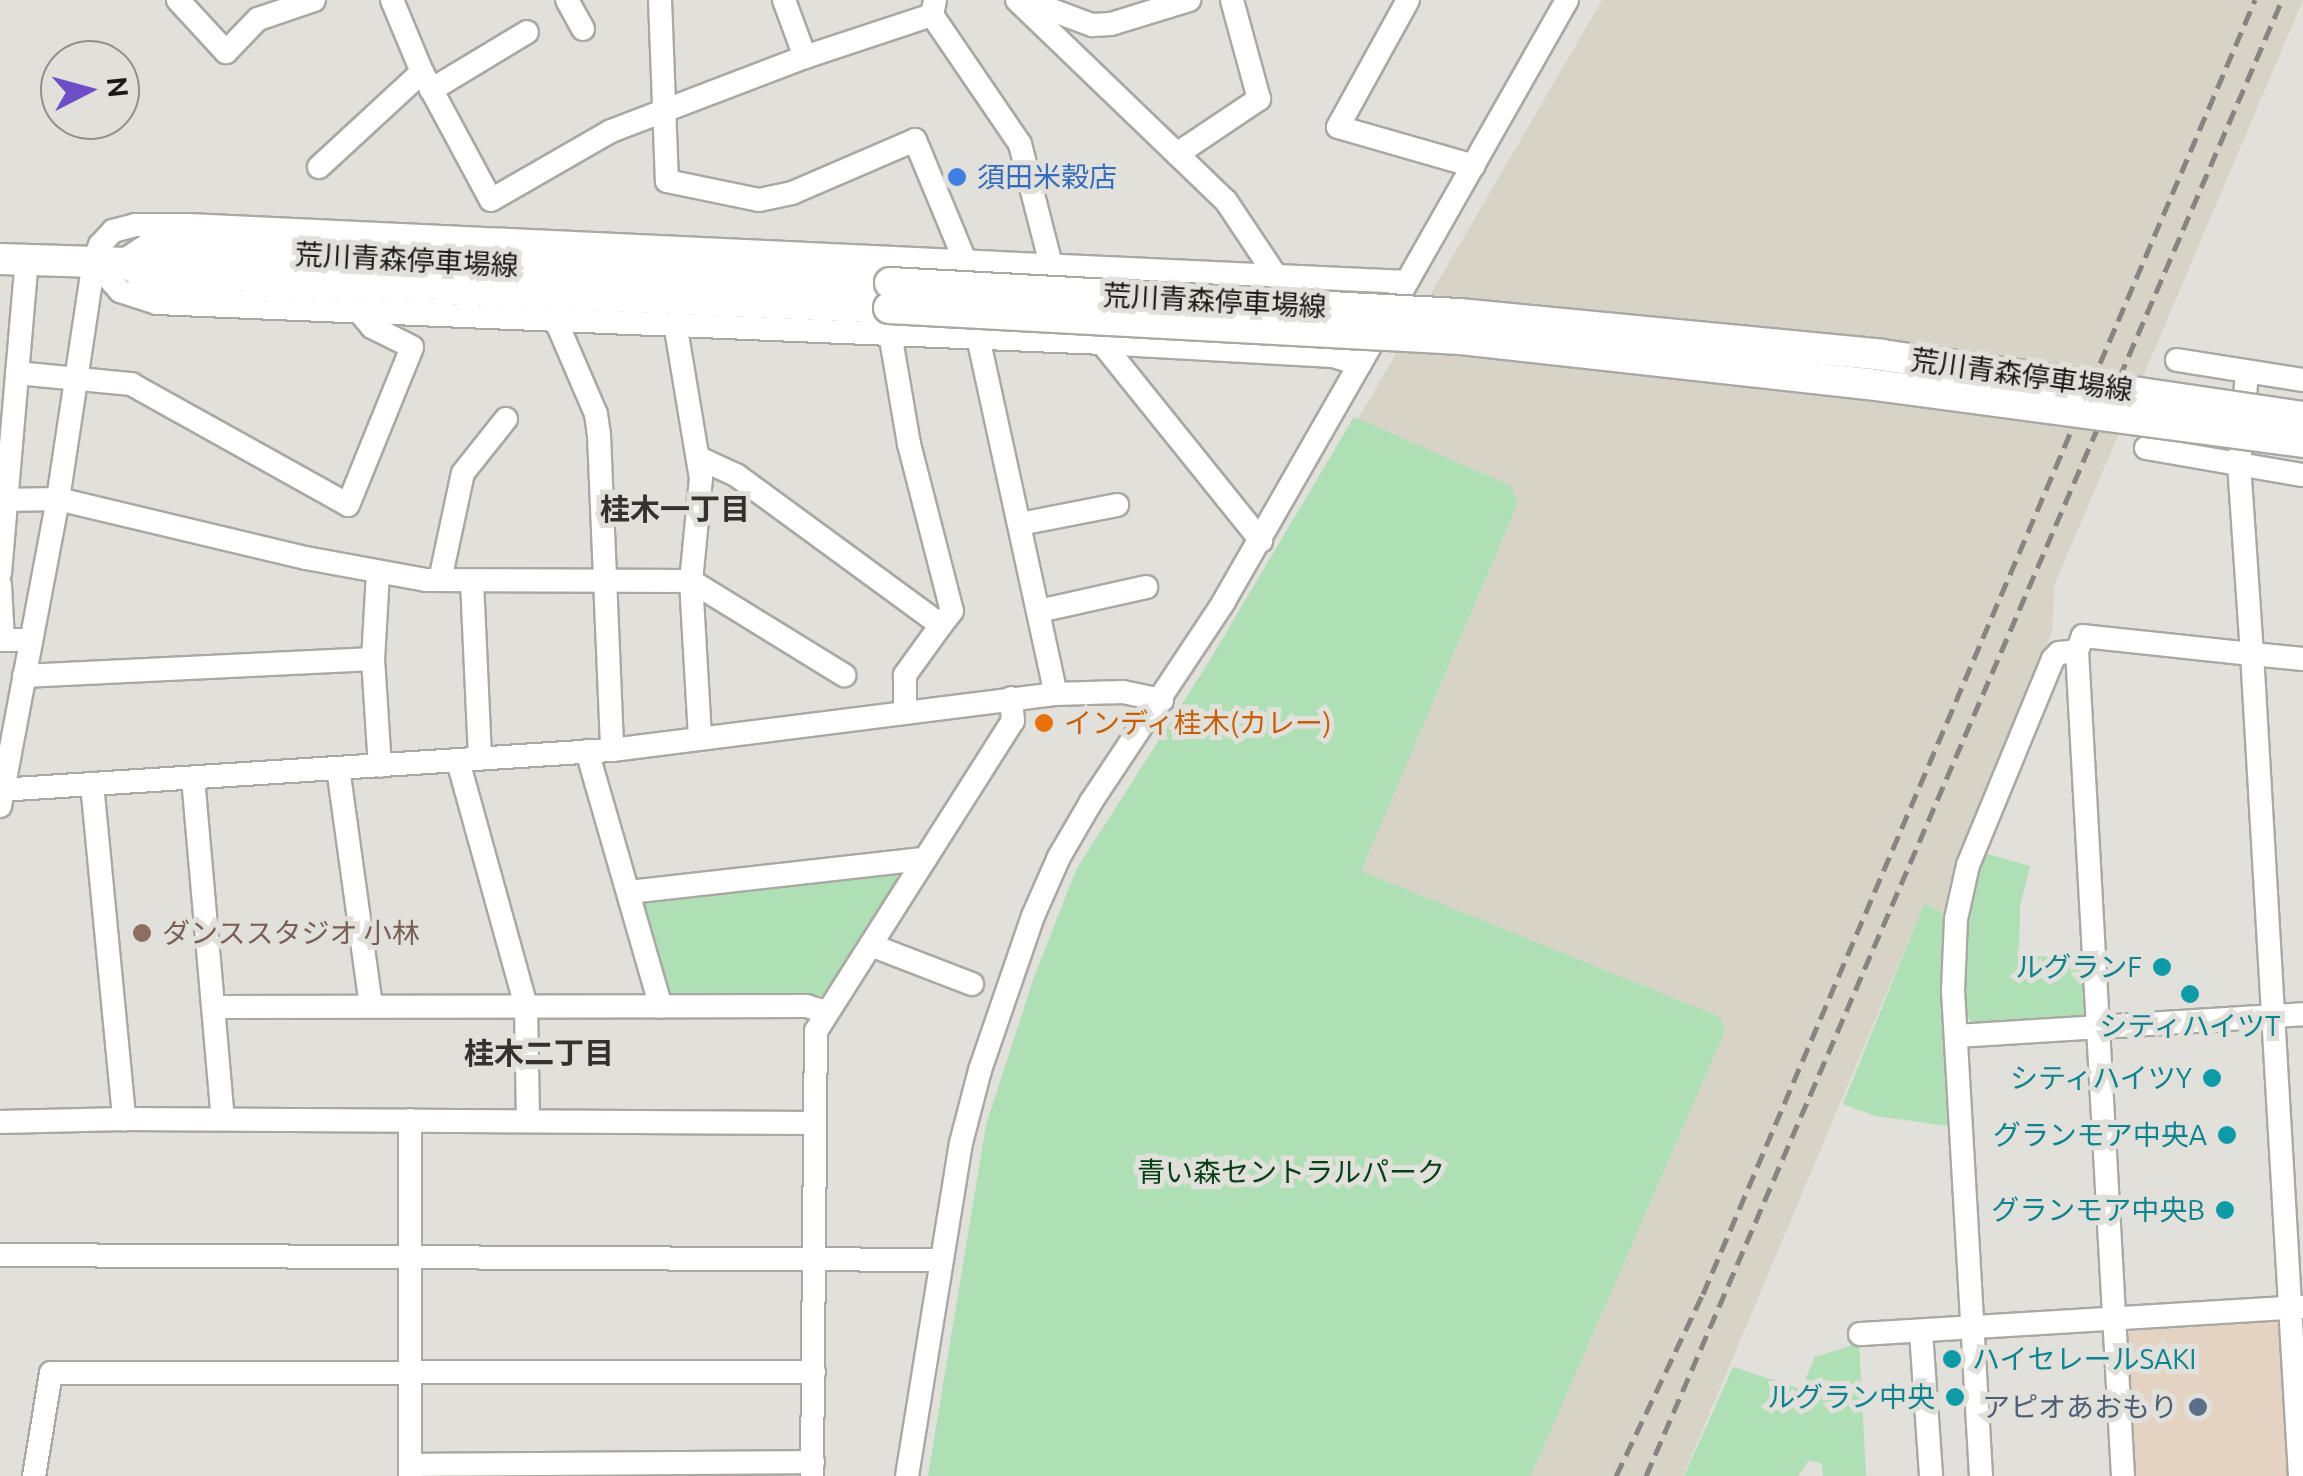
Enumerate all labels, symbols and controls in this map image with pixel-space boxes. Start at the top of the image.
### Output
north arrow [40,40,140,140]
text: N [102,75,135,99]
place label: 須田米穀店 [977,160,1117,194]
marker: 須田米穀店 [946,166,968,188]
street label: 荒川青森停車場線 [294,237,520,283]
street label: 荒川青森停車場線 [1102,278,1328,324]
street label: 荒川青森停車場線 [1909,343,2135,407]
district label: 桂木一丁目 [600,491,750,527]
place label: インディ桂木(カレー) [1064,706,1334,740]
marker: インディ桂木(カレー) [1033,712,1055,734]
place label: ダンススタジオ 小林 [162,916,420,950]
marker: ダンススタジオ 小林 [131,922,153,944]
place label: ルグランF [2015,950,2142,984]
marker: ルグランF [2151,956,2173,978]
marker: シティハイツT [2179,983,2201,1005]
place label: シティハイツT [2098,1009,2282,1043]
district label: 桂木二丁目 [464,1035,614,1071]
place label: シティハイツY [2008,1061,2192,1095]
marker: シティハイツY [2201,1067,2223,1089]
place label: グランモア中央A [1993,1118,2207,1152]
marker: グランモア中央A [2216,1124,2238,1146]
park label: 青い森セントラルパーク [1137,1155,1445,1189]
place label: グランモア中央B [1991,1193,2205,1227]
marker: グランモア中央B [2214,1199,2236,1221]
place label: ハイセレールSAKI [1972,1342,2197,1376]
marker: ハイセレールSAKI [1941,1348,1963,1370]
place label: ルグラン中央 [1767,1380,1935,1414]
marker: ルグラン中央 [1944,1386,1966,1408]
place label: アピオあおもり [1982,1390,2178,1424]
marker: アピオあおもり [2187,1396,2209,1418]

